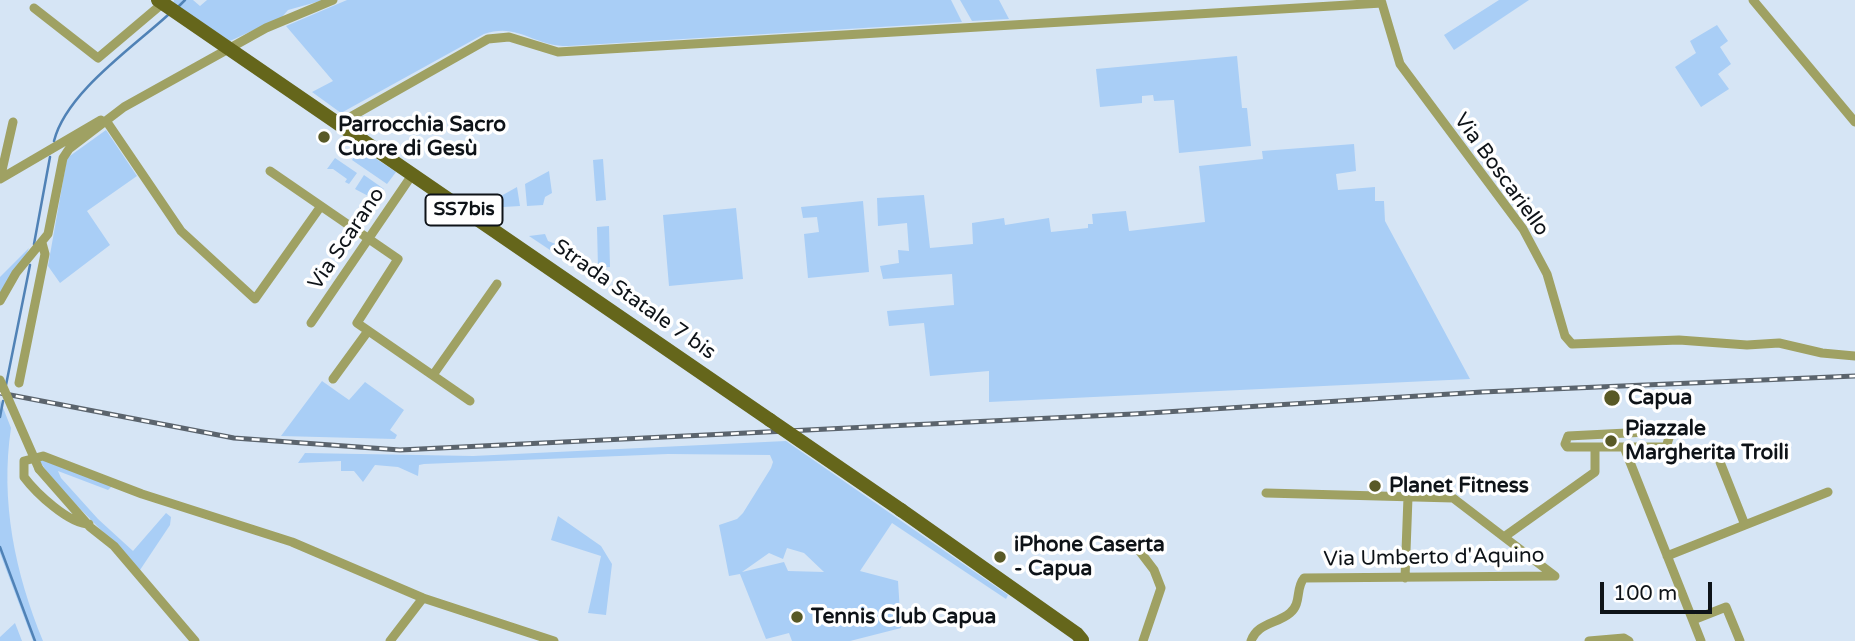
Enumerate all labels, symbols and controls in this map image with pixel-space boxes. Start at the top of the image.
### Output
street label: Via Boscariello [1448,109,1554,241]
place label: Parrocchia Sacro Cuore di Gesù [338,112,506,162]
marker: Parrocchia Sacro Cuore di Gesù [316,129,332,145]
street label: Via Scarano [304,183,390,295]
road number: SS7bis [426,194,503,226]
street label: Strada Statale 7 bis [548,234,720,366]
place label: Capua [1628,385,1692,411]
marker: Capua [1602,388,1622,408]
place label: Piazzale Margherita Troili [1625,416,1789,466]
marker: Piazzale Margherita Troili [1603,433,1619,449]
place label: Planet Fitness [1389,473,1529,499]
marker: Planet Fitness [1367,478,1383,494]
place label: iPhone Caserta - Capua [1014,532,1165,582]
street label: Via Umberto d'Aquino [1323,543,1545,573]
marker: iPhone Caserta - Capua [992,549,1008,565]
scale bar [1603,568,1715,612]
text: 100 m [1613,581,1677,606]
place label: Tennis Club Capua [811,604,996,630]
marker: Tennis Club Capua [789,609,805,625]

